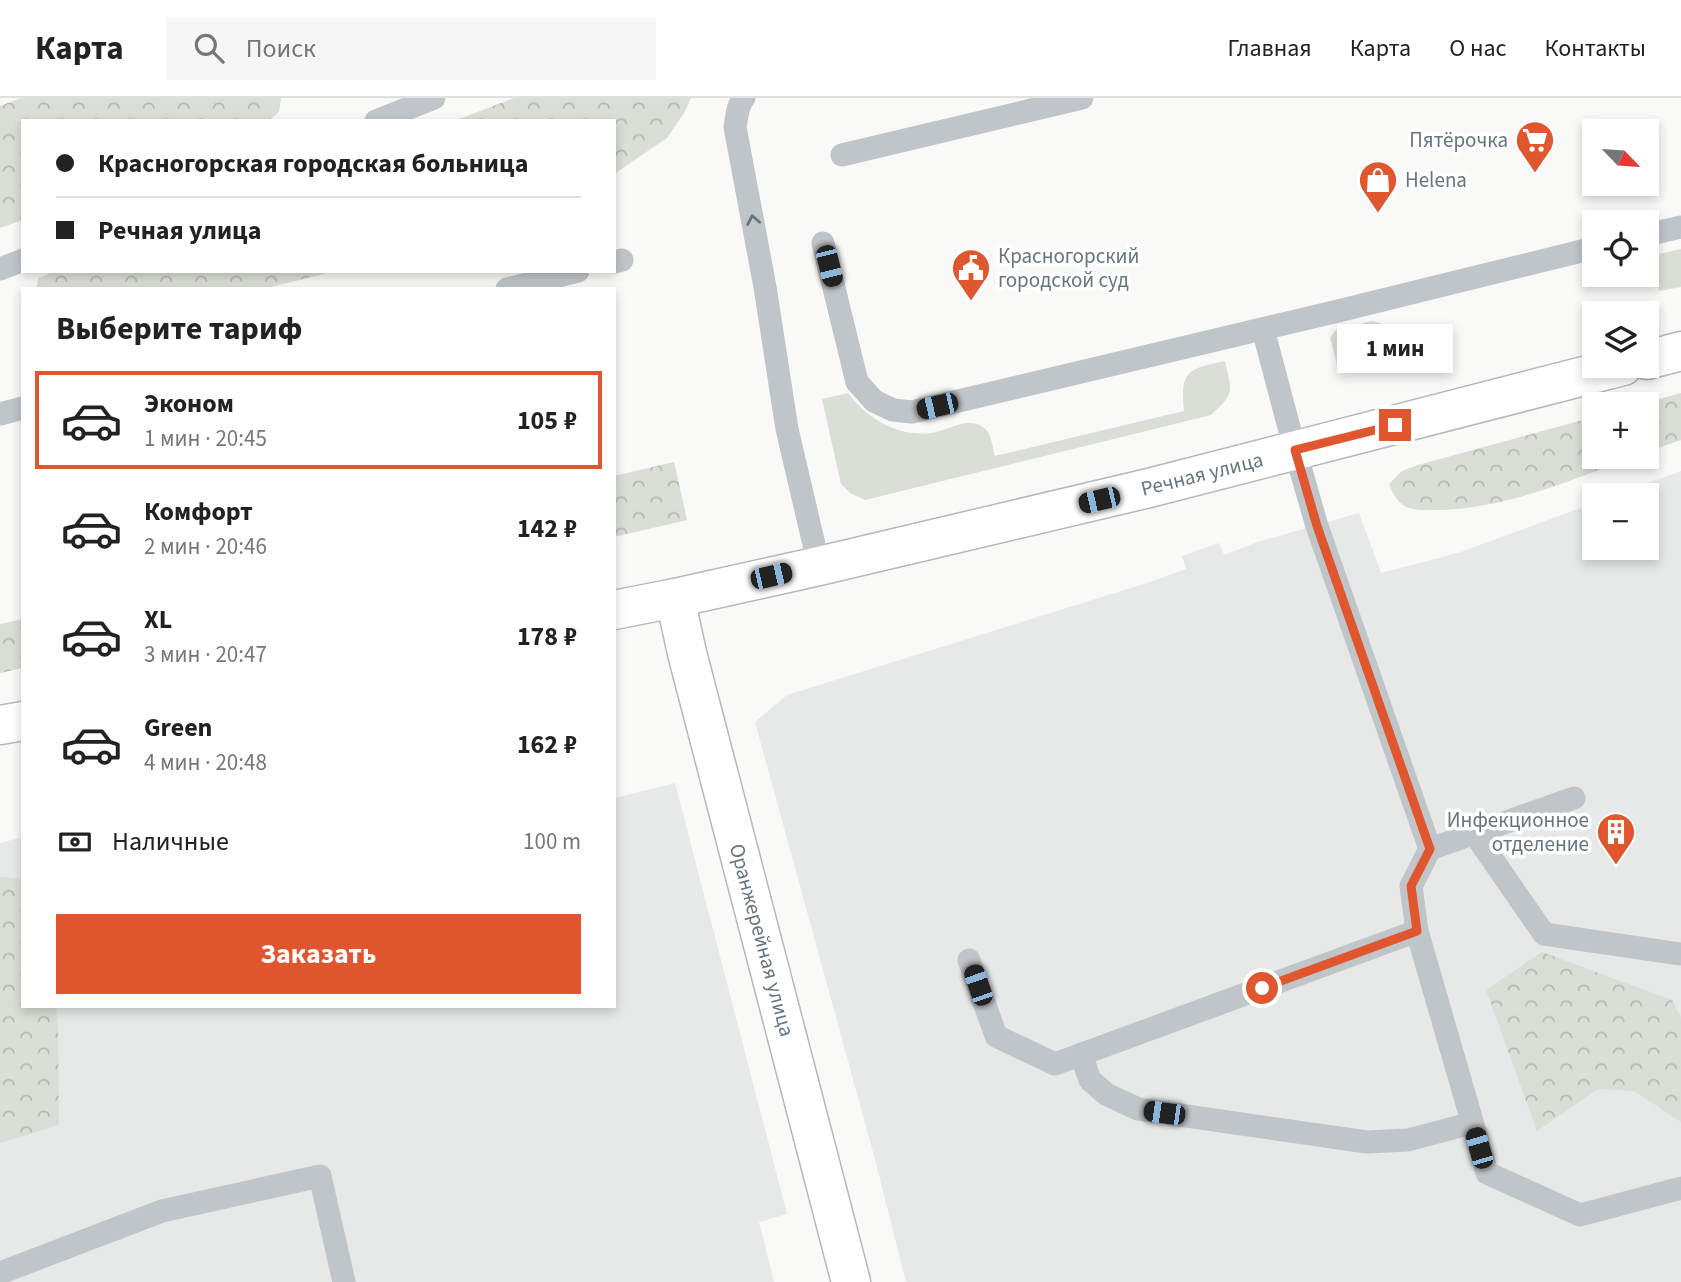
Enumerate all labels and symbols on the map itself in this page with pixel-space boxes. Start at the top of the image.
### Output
supermarket icon: Пятёрочка [1514,119,1556,174]
north arrow [1582,119,1659,196]
place label: Пятёрочка [1409,125,1508,155]
shop icon: Helena [1357,159,1399,214]
place label: Helena [1405,165,1467,195]
one-way arrow [746,214,761,226]
place label: Красногорский городской суд [998,241,1139,295]
car [814,243,845,289]
public building icon: Красногорский городской суд [950,247,992,302]
callout: 1 мин [1337,324,1453,372]
car [915,391,960,421]
route end [1379,409,1411,441]
street label: Речная улица [1138,444,1266,504]
car [1077,485,1122,515]
car [749,561,794,591]
place label: Инфекционное отделение [1447,805,1589,859]
building icon: Инфекционное отделение [1595,811,1637,866]
street label: Оранжерейная улица [722,840,802,1040]
car [962,962,995,1008]
route start [1246,972,1278,1004]
car [1142,1100,1187,1126]
car [1464,1125,1495,1171]

